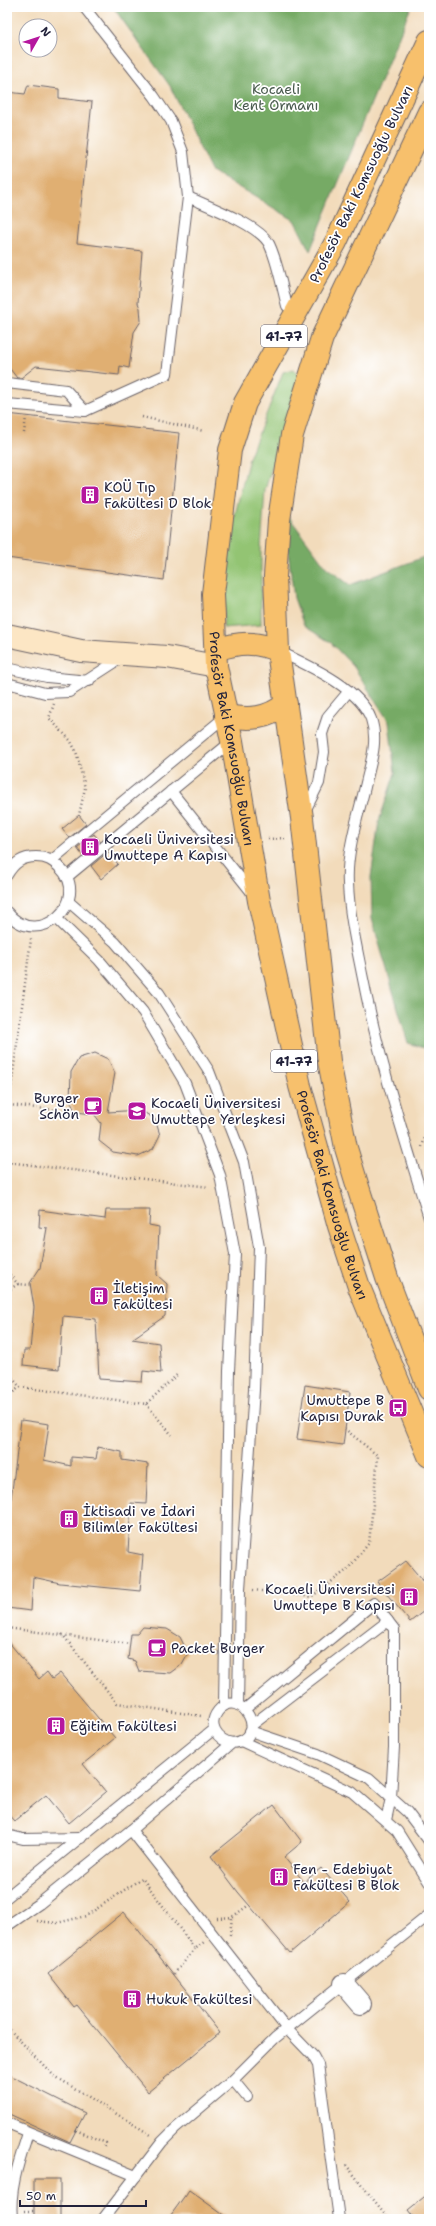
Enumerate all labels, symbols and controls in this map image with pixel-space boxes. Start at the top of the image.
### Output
north arrow [18,18,58,58]
text: N [37,24,54,40]
park label: Kocaeli Kent Ormanı [234,80,318,114]
street label: Profesör Baki Komsuoğlu Bulvarı [305,82,417,286]
road number: 41-77 [261,325,307,347]
place label: KOÜ Tıp Fakültesi D Blok [104,478,212,512]
building icon: KOÜ Tıp Fakültesi D Blok [79,484,101,506]
street label: Profesör Baki Komsuoğlu Bulvarı [206,631,259,847]
place label: Kocaeli Üniversitesi Umuttepe A Kapısı [104,830,234,864]
building icon: Kocaeli Üniversitesi Umuttepe A Kapısı [79,836,101,858]
road number: 41-77 [271,1050,317,1072]
street label: Profesör Baki Komsuoğlu Bulvarı [293,1088,372,1303]
place label: Burger Schön [34,1089,79,1123]
place label: Kocaeli Üniversitesi Umuttepe Yerleşkesi [151,1094,286,1128]
cafe icon: Burger Schön [82,1095,104,1117]
school or university icon: Kocaeli Üniversitesi Umuttepe Yerleşkesi [126,1100,148,1122]
place label: İletişim Fakültesi [113,1279,173,1313]
building icon: İletişim Fakültesi [88,1285,110,1307]
place label: Umuttepe B Kapısı Durak [300,1391,384,1425]
bus stop icon: Umuttepe B Kapısı Durak [387,1397,409,1419]
place label: İktisadi ve İdari Bilimler Fakültesi [83,1502,198,1536]
building icon: İktisadi ve İdari Bilimler Fakültesi [58,1508,80,1530]
place label: Kocaeli Üniversitesi Umuttepe B Kapısı [265,1580,395,1614]
building icon: Kocaeli Üniversitesi Umuttepe B Kapısı [398,1586,420,1608]
cafe icon: Packet Burger [146,1637,168,1659]
place label: Packet Burger [171,1639,265,1657]
building icon: Eğitim Fakültesi [45,1715,67,1737]
place label: Eğitim Fakültesi [70,1717,177,1735]
place label: Fen - Edebiyat Fakültesi B Blok [293,1860,400,1894]
building icon: Fen - Edebiyat Fakültesi B Blok [268,1866,290,1888]
building icon: Hukuk Fakültesi [121,1988,143,2010]
place label: Hukuk Fakültesi [146,1990,252,2008]
scale bar [20,2182,146,2208]
text: 50 m [26,2188,56,2204]

